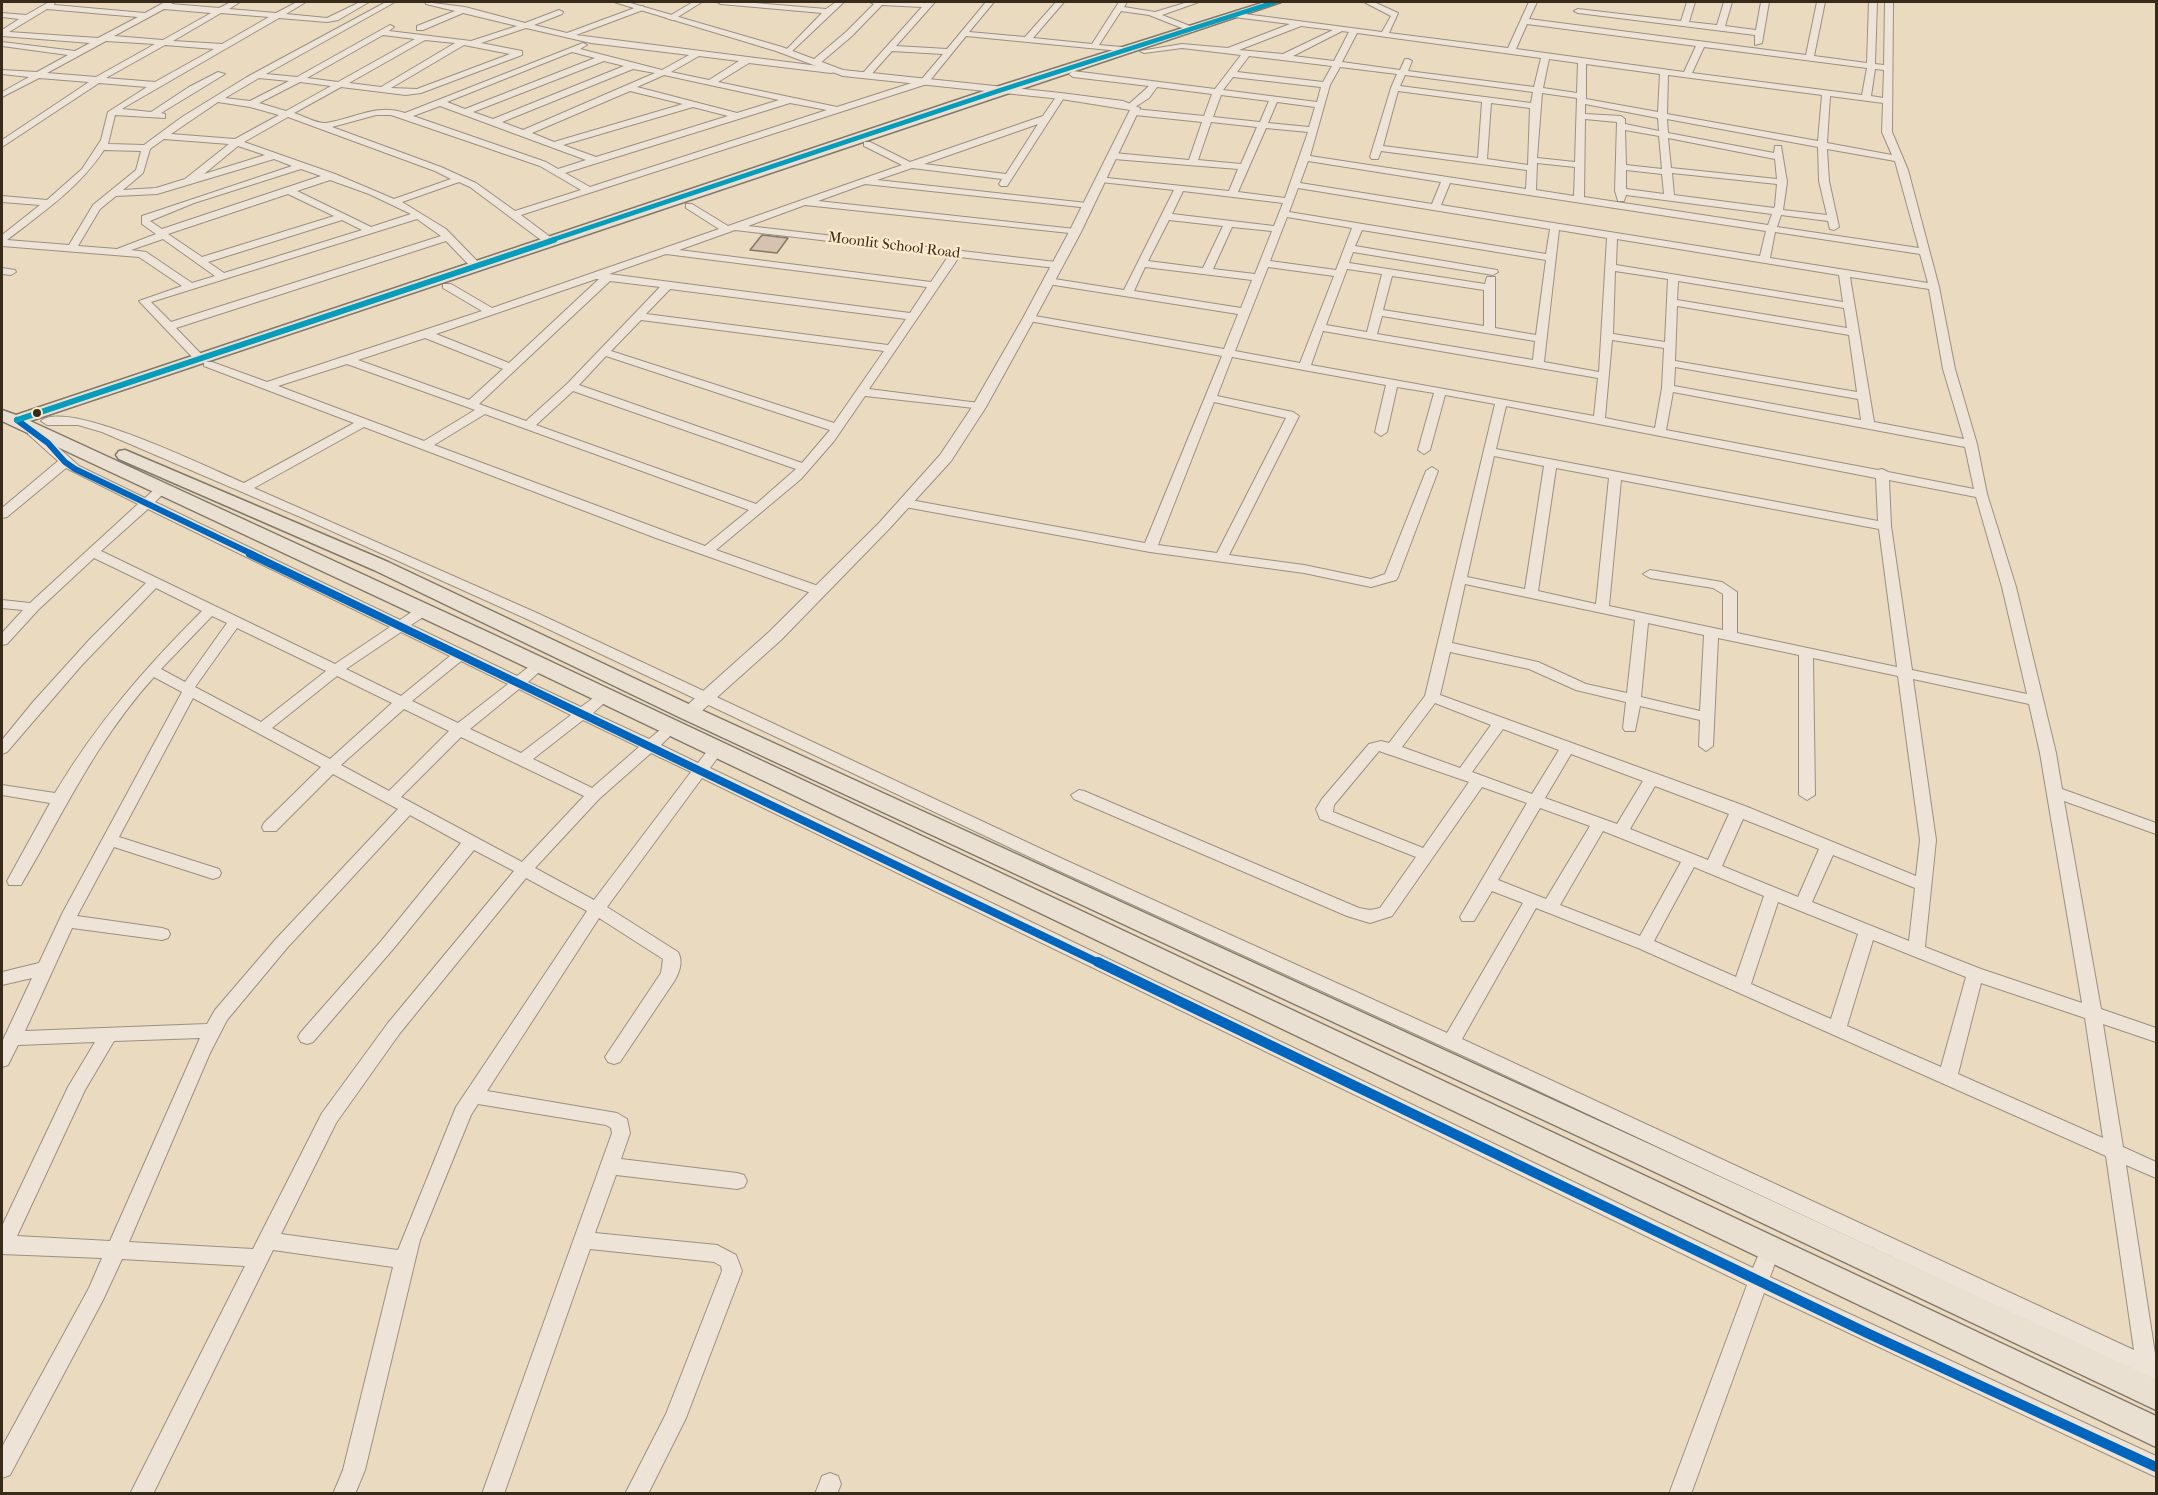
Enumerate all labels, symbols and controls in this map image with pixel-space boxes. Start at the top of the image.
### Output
street label: Moonlit School Road [827,229,961,263]
unlabelled marker [31,407,43,419]

